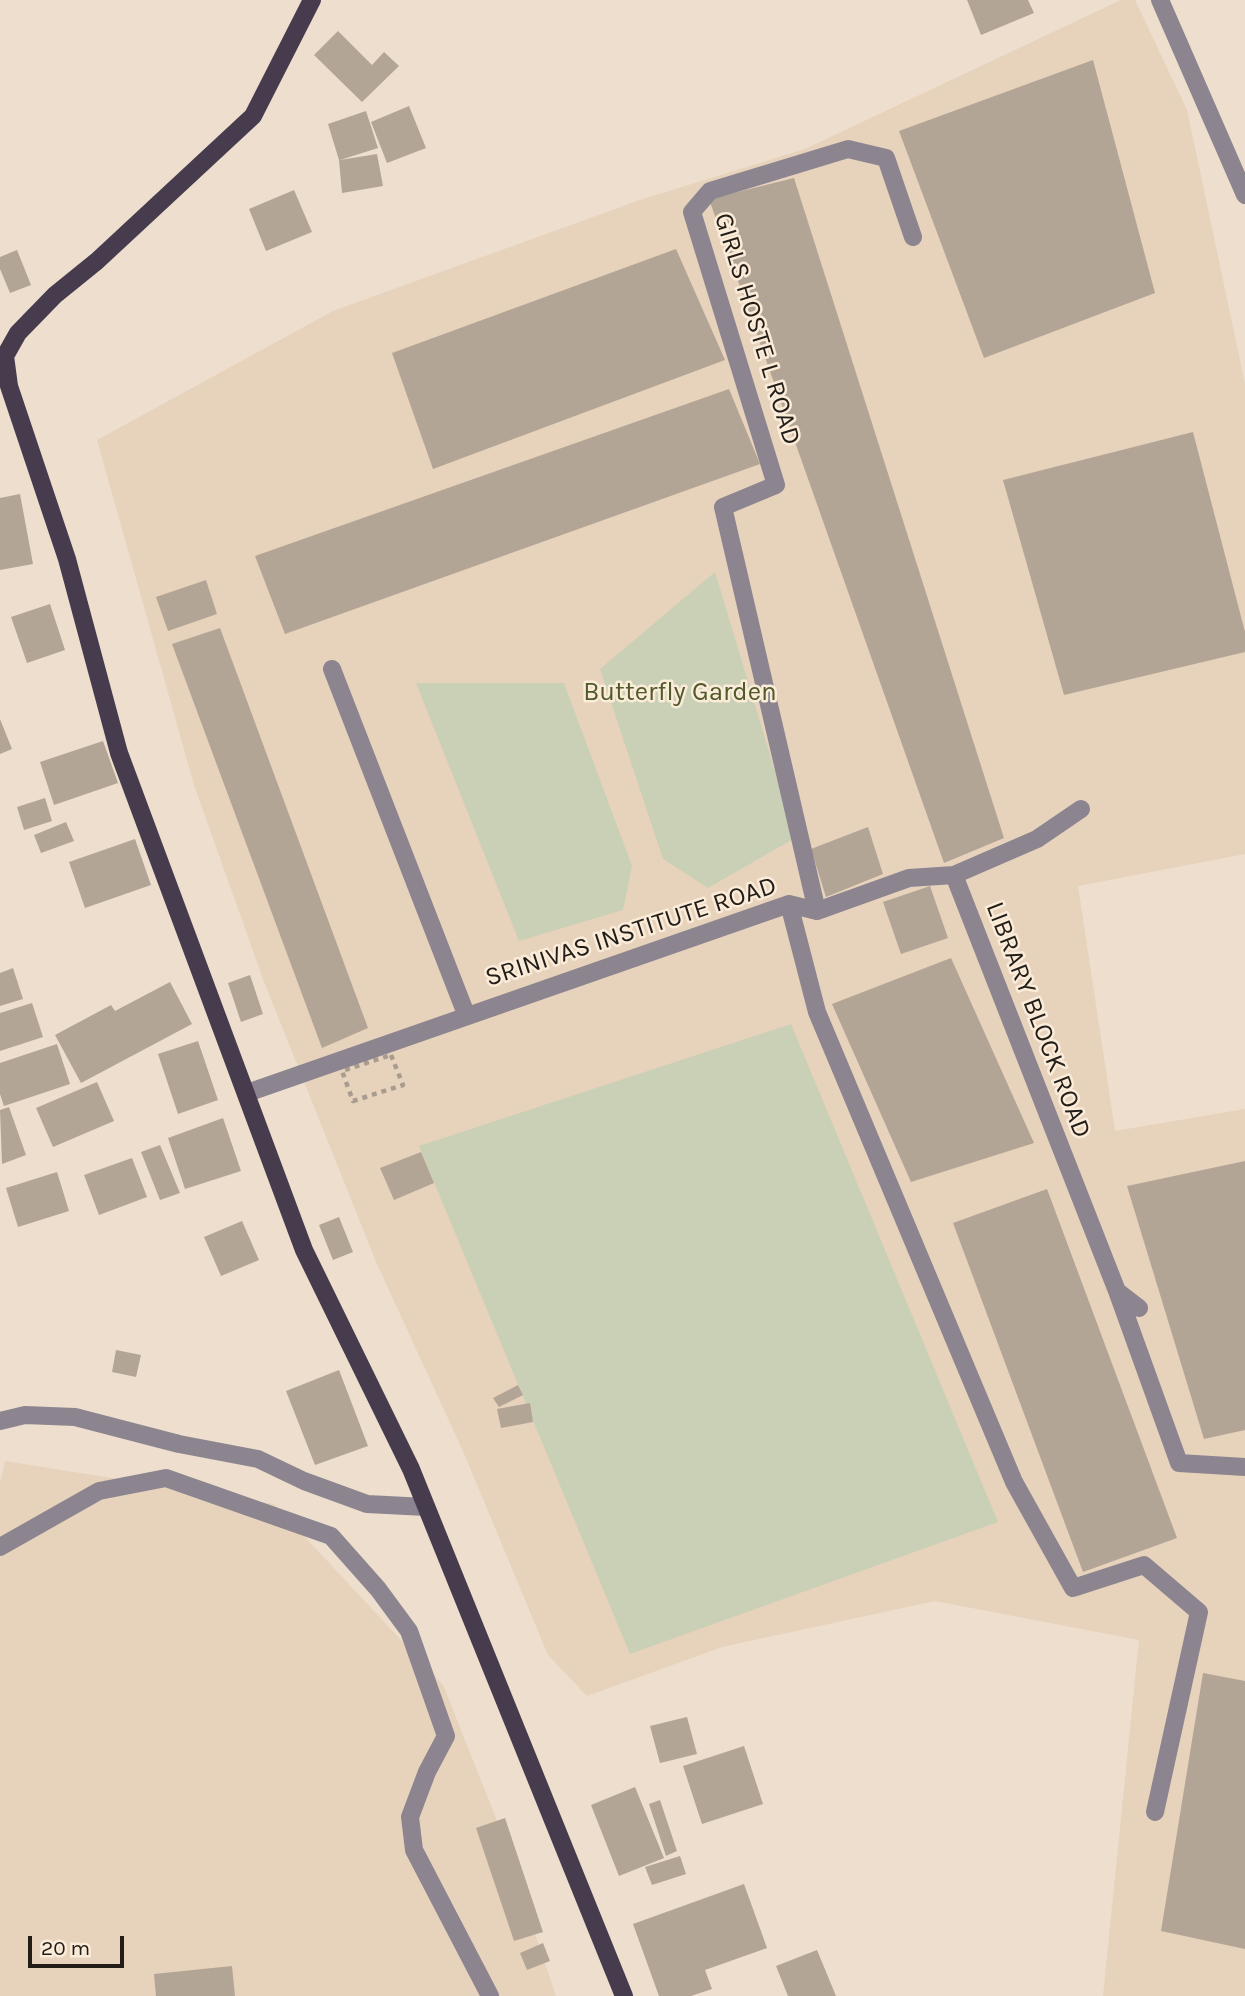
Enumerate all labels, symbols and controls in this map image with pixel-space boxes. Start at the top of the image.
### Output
street label: GIRLS HOSTE L ROAD [707,209,807,449]
park label: Butterfly Garden [583,677,777,709]
street label: SRINIVAS INSTITUTE ROAD [481,870,781,994]
street label: LIBRARY BLOCK ROAD [979,897,1097,1143]
scale bar [32,1923,128,1967]
text: 20 m [41,1936,90,1960]

